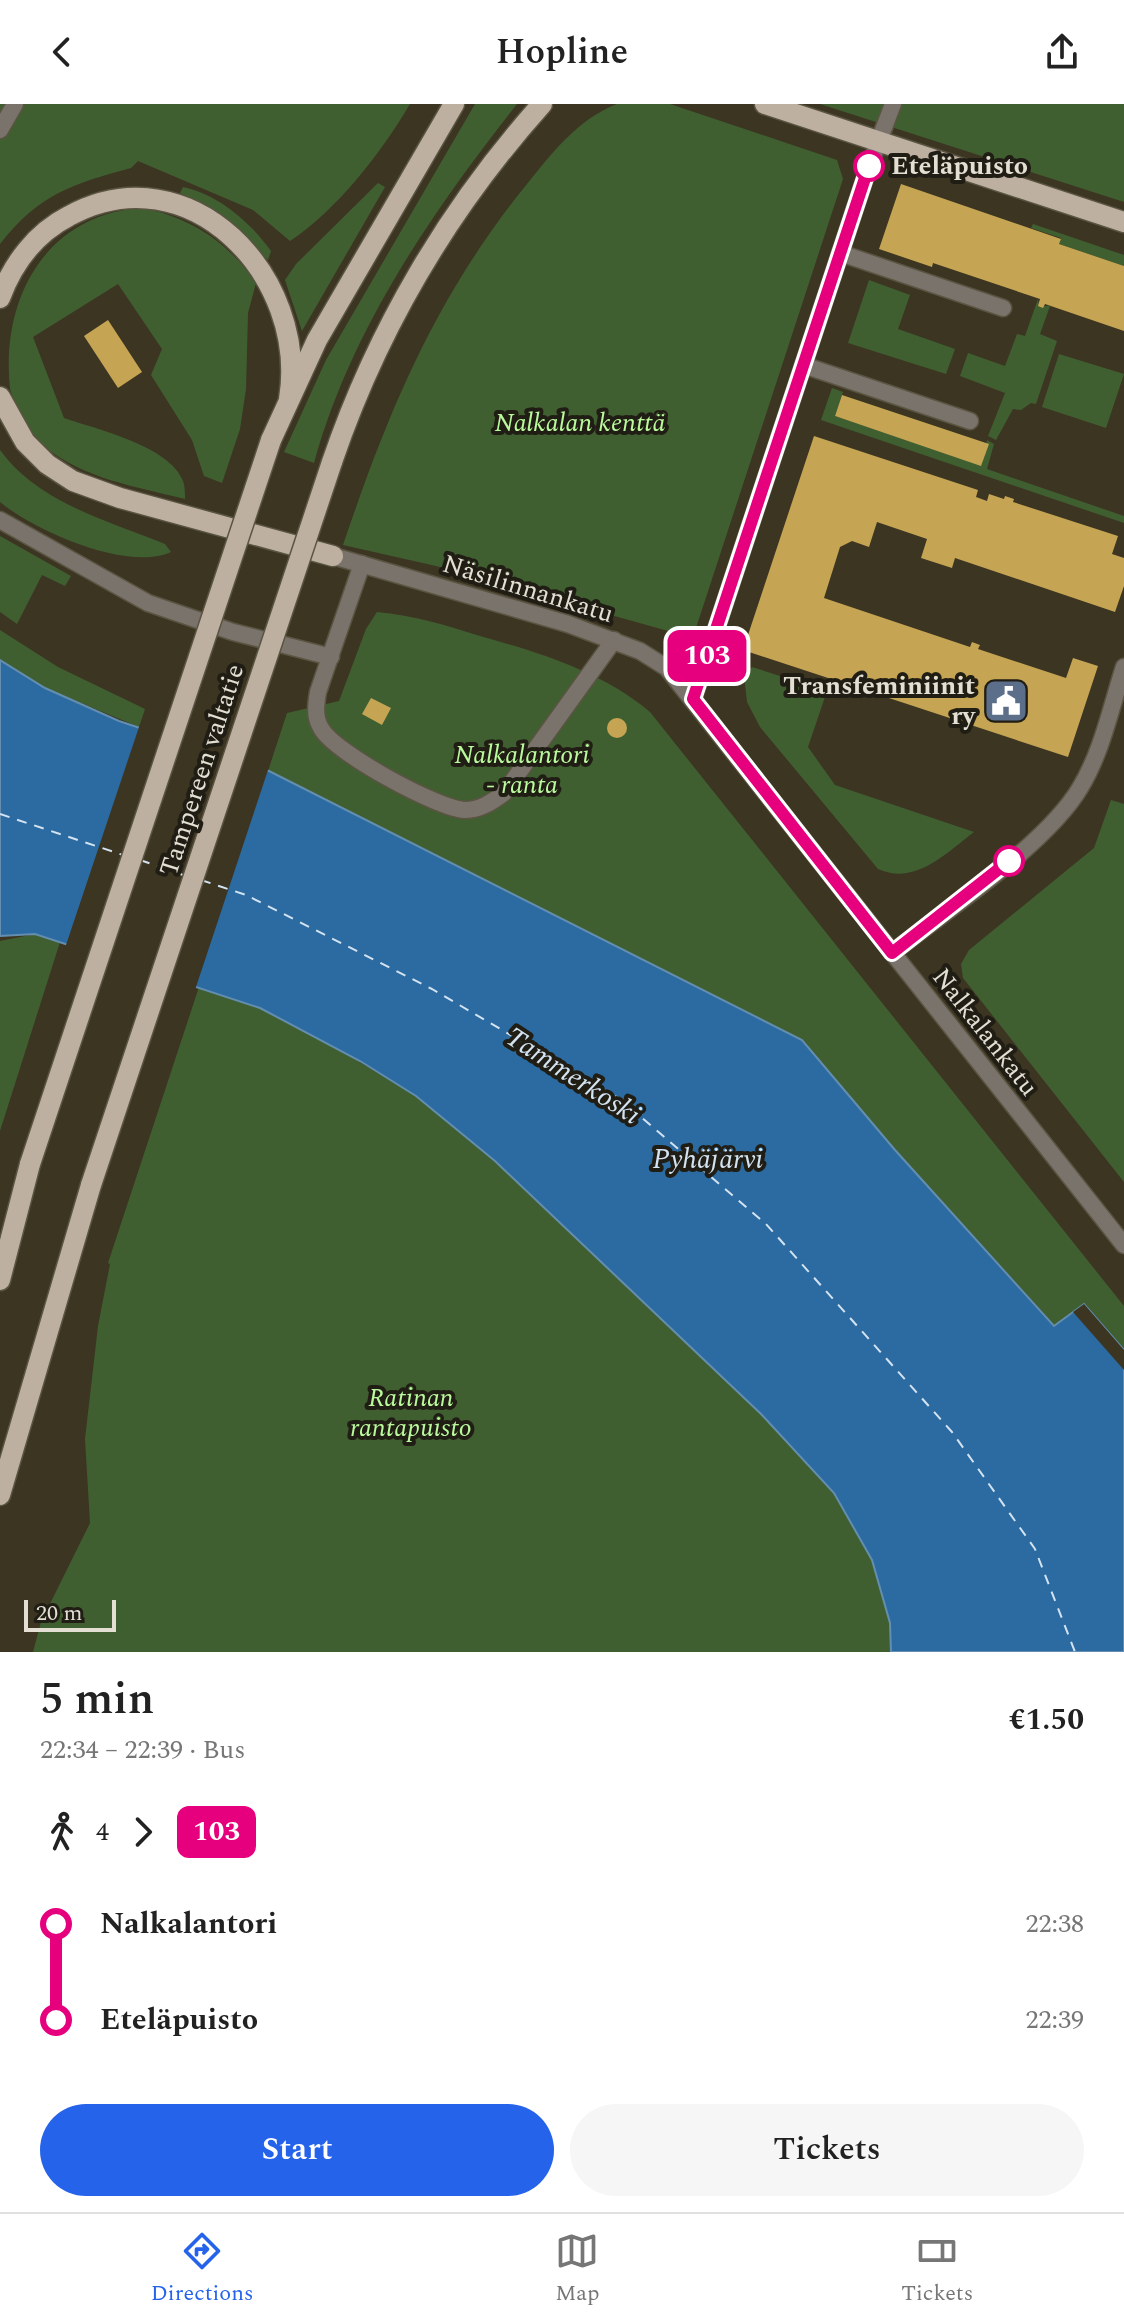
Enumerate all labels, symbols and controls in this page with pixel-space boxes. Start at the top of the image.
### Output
text: Hopline [496,25,628,80]
icon: back [40,30,84,74]
icon: share [1040,30,1084,74]
place label: Eteläpuisto [891,146,1028,186]
marker: Eteläpuisto [854,151,884,181]
park label: Nalkalan kenttä [495,403,665,443]
street label: Näsilinnankatu [438,544,618,634]
line badge: 103 [661,630,753,682]
text: 103 [683,634,731,677]
street label: Tampereen valtatie [149,659,255,881]
place label: Transfeminiinit ry [783,666,977,736]
public building icon: Transfeminiinit ry [982,677,1030,725]
park label: Nalkalantori - ranta [454,735,590,805]
unlabelled marker [994,846,1024,876]
street label: Nalkalankatu [922,959,1048,1105]
water label: Tammerkoski [497,1016,649,1136]
water label: Pyhäjärvi [653,1138,763,1181]
park label: Ratinan rantapuisto [350,1378,472,1448]
scale bar [24,1596,116,1632]
text: 20 m [36,1597,82,1630]
text: 5 min [40,1666,154,1733]
text: €1.50 [1009,1697,1084,1743]
text: 22:34 – 22:39 · Bus [40,1730,245,1770]
icon: walk [40,1810,84,1854]
icon: forward [121,1810,165,1854]
text: 103 [193,1810,240,1853]
text: 4 [96,1812,109,1852]
text: Nalkalantori [100,1901,277,1947]
text: 22:38 [1025,1904,1084,1944]
text: Eteläpuisto [100,1997,258,2043]
text: 22:39 [1025,2000,1084,2040]
button: Start [40,2104,554,2196]
button: Tickets [570,2104,1084,2196]
tab: Directions [151,2229,254,2310]
tab: Map [555,2229,600,2310]
tab: Tickets [901,2229,973,2310]

